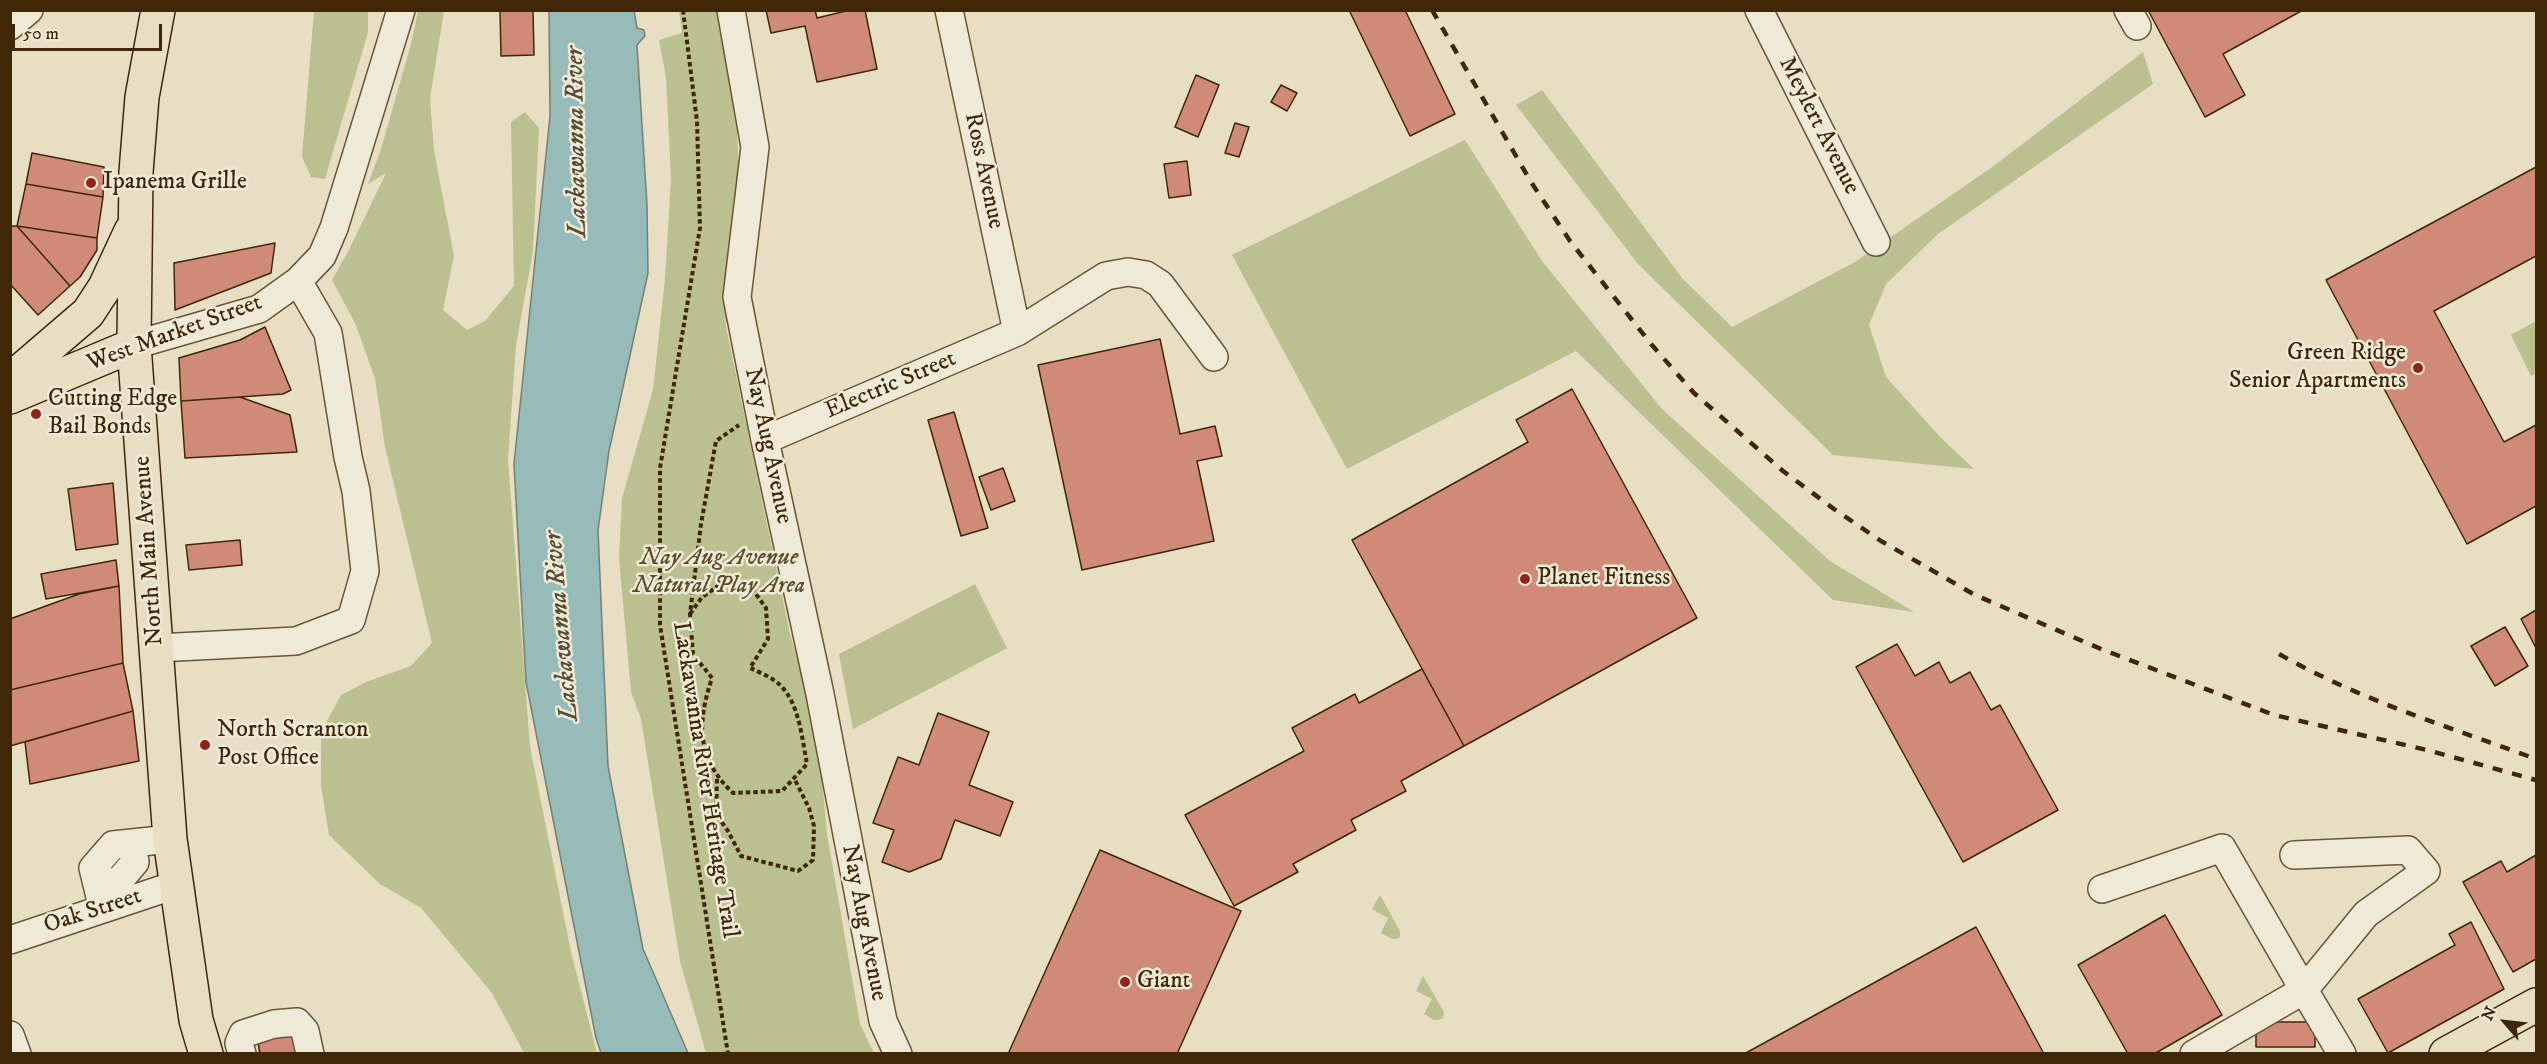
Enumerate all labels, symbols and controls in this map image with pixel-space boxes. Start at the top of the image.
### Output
scale bar [15,12,165,50]
text: 50 m [23,23,59,45]
water label: Lackawanna River [561,46,595,238]
street label: Meylert Avenue [1771,52,1865,200]
street label: Ross Avenue [957,110,1009,232]
place label: Ipanema Grille [103,169,247,197]
marker: Ipanema Grille [84,176,98,190]
street label: West Market Street [84,289,266,379]
place label: Green Ridge Senior Apartments [2229,340,2406,396]
street label: Electric Street [821,346,961,426]
marker: Green Ridge Senior Apartments [2411,361,2425,375]
street label: Nay Aug Avenue [736,365,798,527]
place label: Cutting Edge Bail Bonds [48,386,177,442]
marker: Cutting Edge Bail Bonds [29,407,43,421]
street label: North Main Avenue [129,455,171,647]
water label: Lackawanna River [539,530,587,722]
park label: Nay Aug Avenue Natural Play Area [633,545,805,601]
place label: Planet Fitness [1537,565,1670,593]
marker: Planet Fitness [1518,572,1532,586]
street label: Lackawanna River Heritage Trail [665,620,743,940]
place label: North Scranton Post Office [217,717,368,773]
marker: North Scranton Post Office [198,738,212,752]
street label: Nay Aug Avenue [834,842,892,1004]
street label: Oak Street [41,883,145,941]
place label: Giant [1137,968,1190,996]
marker: Giant [1118,975,1132,989]
north arrow [2475,992,2535,1052]
text: N [2477,1003,2501,1024]

